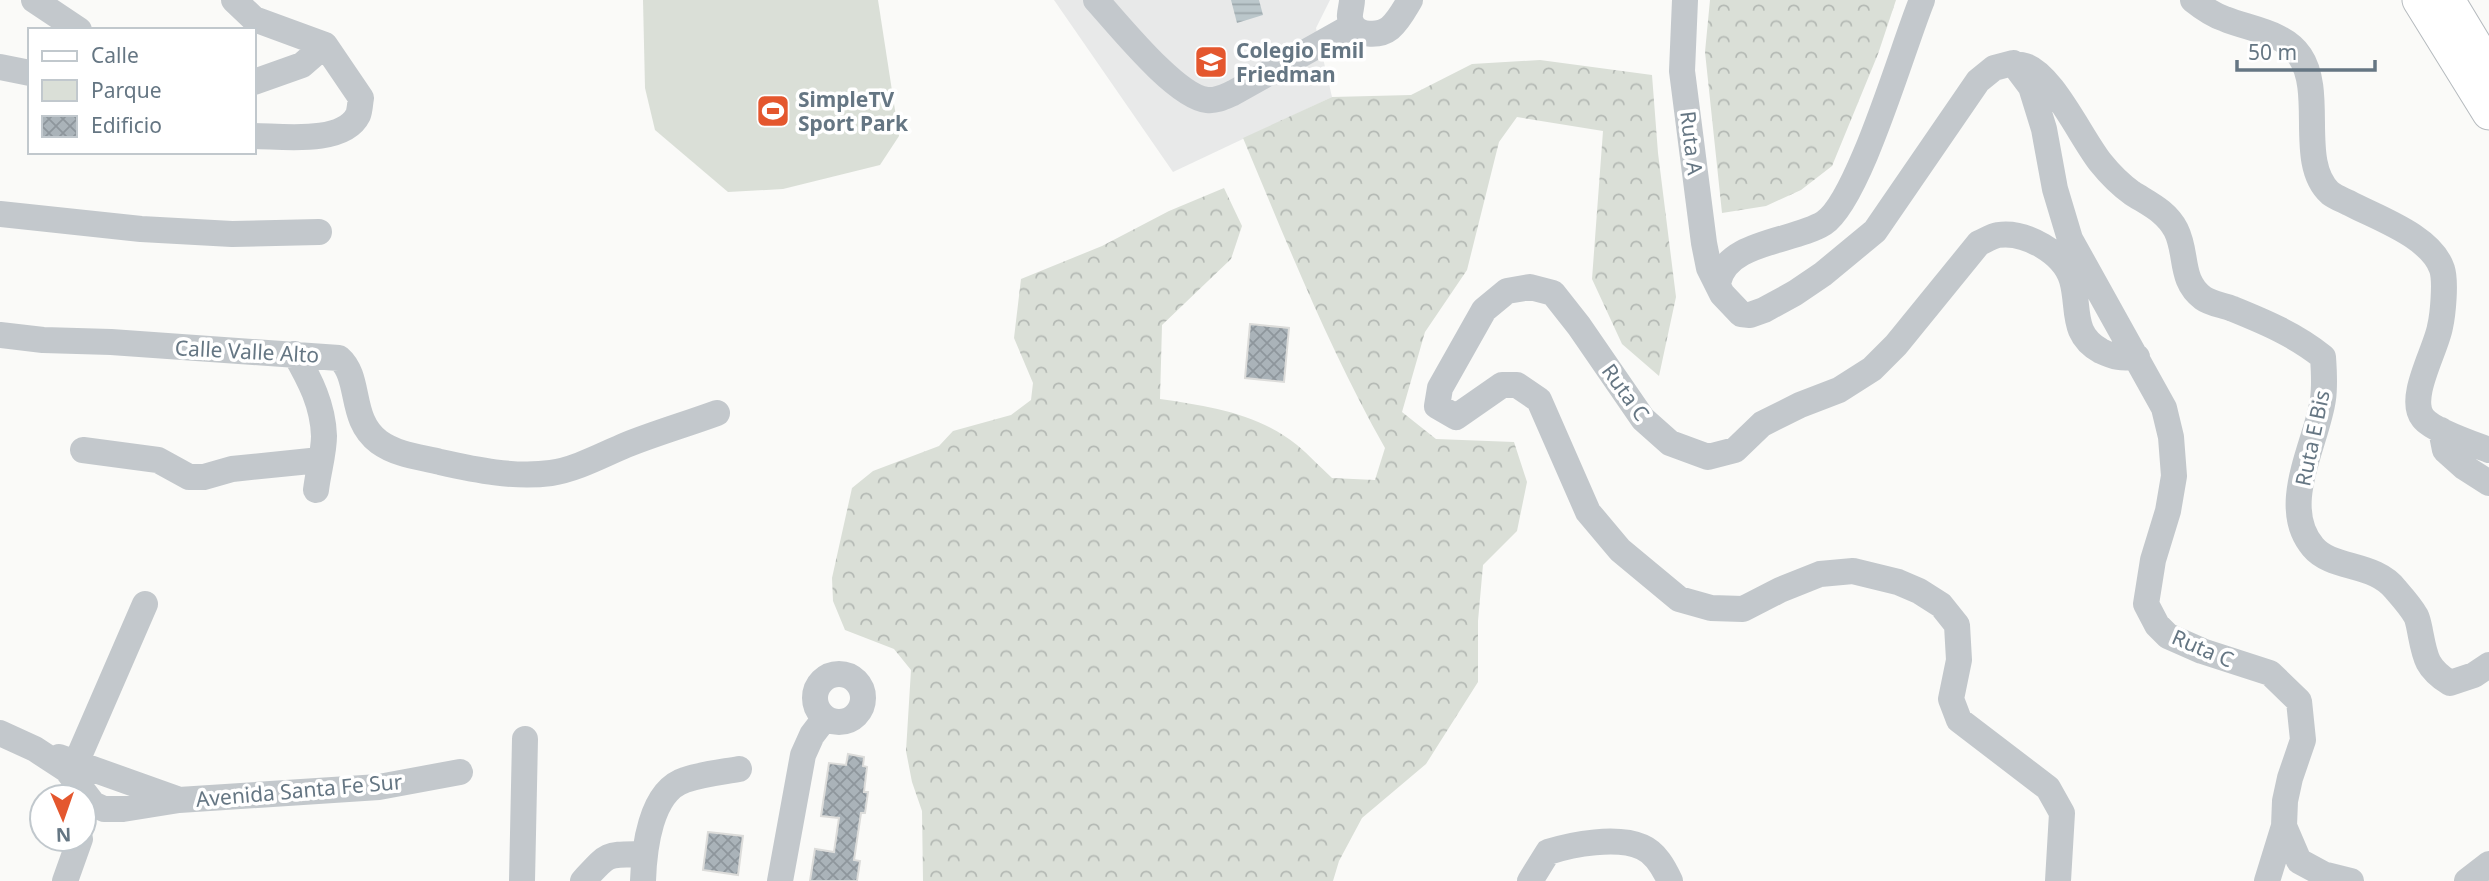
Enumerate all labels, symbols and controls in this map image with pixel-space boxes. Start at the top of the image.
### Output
legend [28,28,256,154]
scale bar [2237,28,2375,72]
place label: Colegio Emil Friedman [1236,36,1364,88]
text: 50 m [2248,38,2297,66]
text: Calle [91,41,139,69]
school or university icon: Colegio Emil Friedman [1192,43,1230,81]
text: Parque [91,76,161,104]
place label: SimpleTV Sport Park [798,85,909,137]
sports icon: SimpleTV Sport Park [754,92,792,130]
street label: Ruta A [1674,109,1710,177]
text: Edificio [91,111,162,139]
street label: Calle Valle Alto [174,333,320,369]
street label: Ruta C [1596,358,1656,426]
street label: Ruta E Bis [2288,388,2336,488]
street label: Ruta C [2168,623,2238,673]
street label: Avenida Santa Fe Sur [195,767,404,813]
north arrow [28,783,98,853]
text: N [55,822,72,848]

